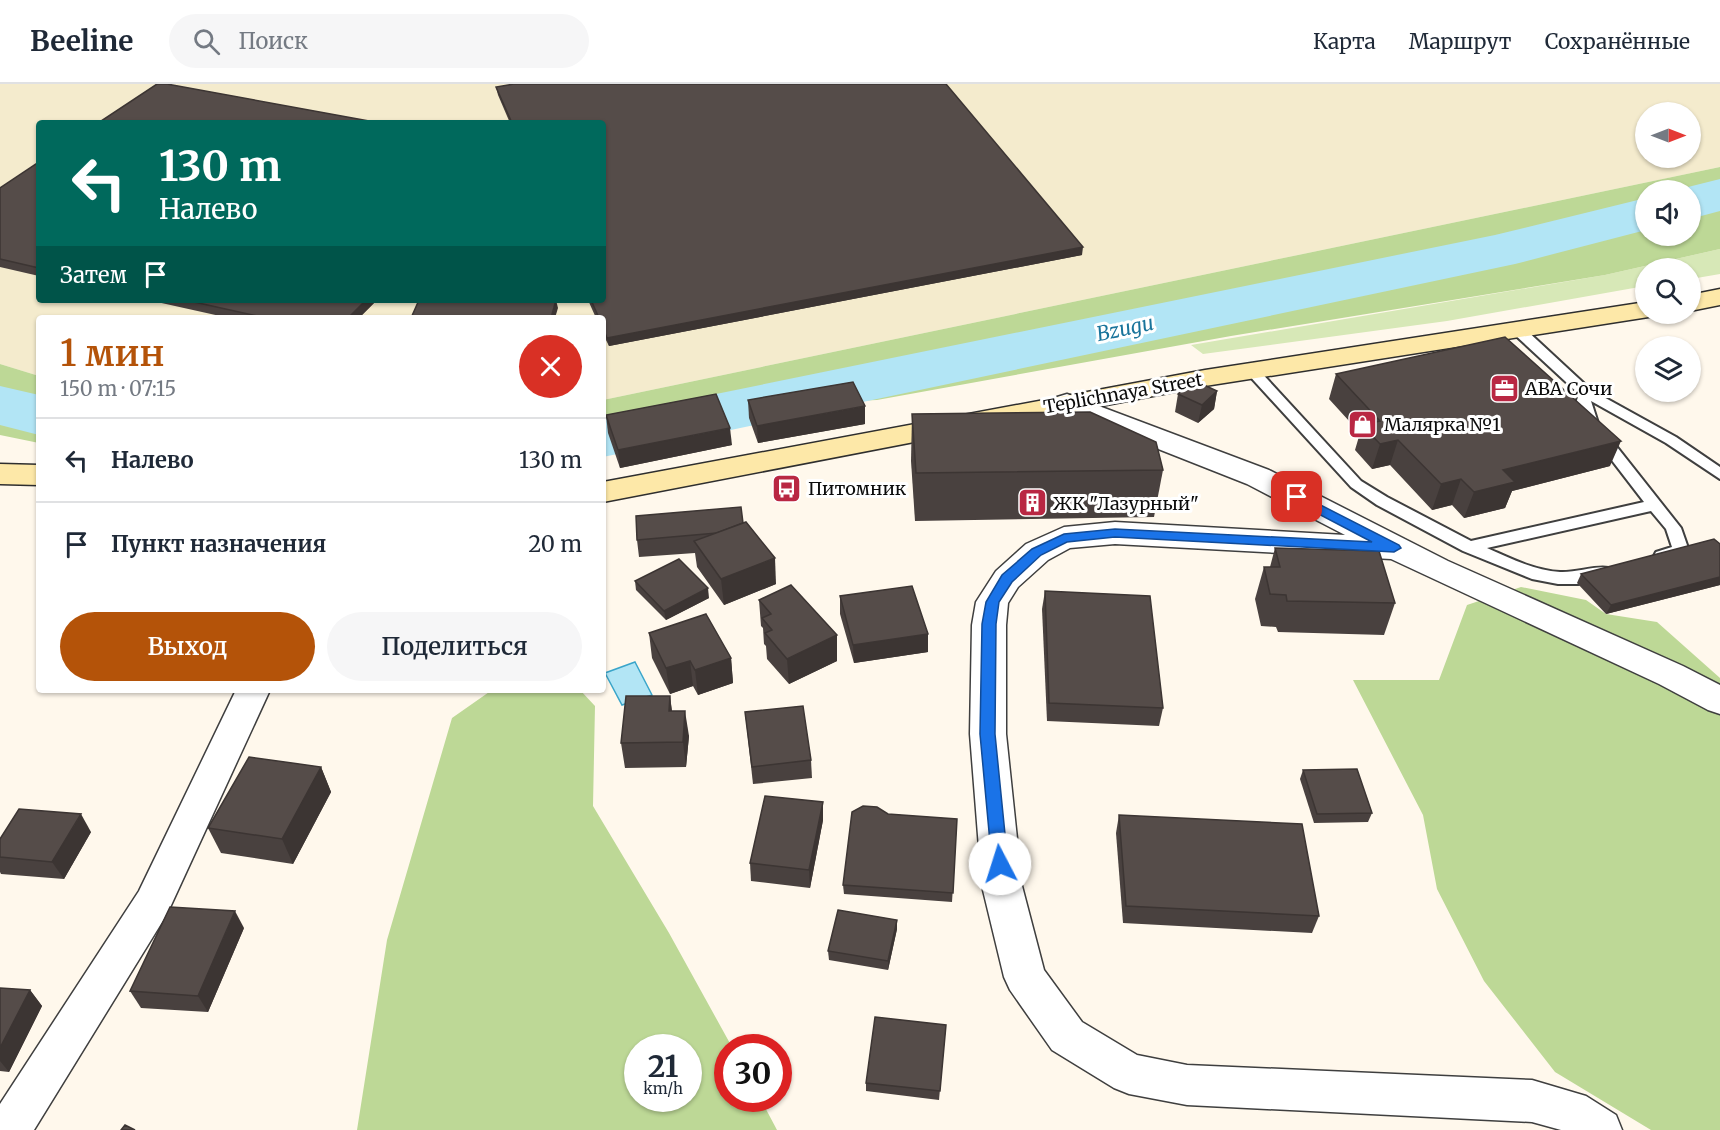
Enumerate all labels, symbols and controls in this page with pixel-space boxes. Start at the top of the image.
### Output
search box [169,14,589,68]
text: Beeline [30,23,133,59]
icon: search [190,25,223,58]
text: Поиск [238,27,308,55]
text: Карта [1313,28,1376,55]
text: Маршрут [1409,28,1512,55]
text: Сохранённые [1545,28,1690,55]
north arrow [1635,102,1701,168]
map controls [1635,102,1701,402]
text: 130 m [159,140,281,192]
icon: left [60,144,138,222]
button: sound [1635,180,1701,246]
text: Налево [159,192,257,226]
icon: arrive [139,258,172,291]
button: search [1635,258,1701,324]
text: Затем [60,261,127,289]
water label: Bzugu [1094,310,1156,346]
text: 1 мин [60,331,164,376]
button: close [519,335,582,398]
button: layers [1635,336,1701,402]
street label: Teplichnaya Street [1042,368,1204,418]
office icon: АВА Сочи [1488,372,1520,404]
text: 150 m · 07:15 [60,376,176,401]
place label: АВА Сочи [1524,377,1612,400]
shop icon: Малярка №1 [1347,408,1379,440]
place label: Малярка №1 [1384,413,1500,436]
icon: left [60,444,93,477]
text: Налево [111,446,194,474]
text: 130 m [519,446,582,474]
pin [1271,471,1322,522]
bus stop icon: Питомник [771,472,803,504]
place label: Питомник [808,477,907,500]
icon: arrive [1280,480,1313,513]
building icon: ЖК "Лазурный" [1016,487,1048,519]
place label: ЖК "Лазурный" [1053,492,1199,515]
icon: arrive [60,528,93,561]
text: Пункт назначения [111,530,326,558]
text: 20 m [528,530,582,558]
button: Выход [60,612,315,681]
button: Поделиться [327,612,582,681]
position arrow [968,832,1032,896]
speed limit sign: 30 [714,1034,792,1112]
text: 21 [648,1047,678,1085]
text: km/h [643,1079,683,1098]

